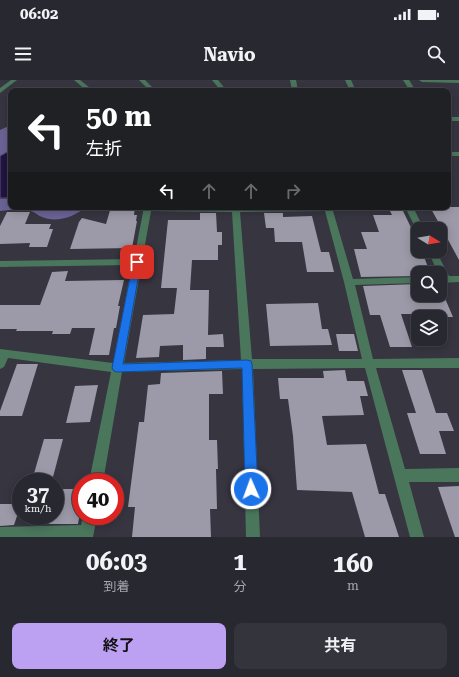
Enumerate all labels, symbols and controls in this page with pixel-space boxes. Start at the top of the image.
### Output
text: 06:02 [20,5,58,23]
icon: menu [12,43,34,65]
icon: search [425,43,447,65]
text: Navio [203,44,256,65]
text: 50 m [86,100,151,133]
icon: left [20,104,72,156]
text: 左折 [86,138,122,159]
icon: left [156,180,178,202]
icon: ahead [198,180,220,202]
icon: ahead [240,180,262,202]
icon: right [282,180,304,202]
north arrow [411,222,447,258]
map controls [411,222,447,346]
pin [120,245,154,279]
icon: arrive [126,251,148,273]
button: search [411,266,447,302]
button: layers [411,310,447,346]
position arrow [230,468,272,510]
speed limit sign: 40 [72,473,124,525]
text: 37 [27,482,49,506]
text: km/h [25,503,51,514]
text: 06:03 [86,548,147,576]
text: 1 [233,548,247,576]
text: 160 [333,550,373,578]
text: m [347,578,359,593]
text: 到着 [104,579,130,594]
text: 分 [233,579,246,594]
button: 終了 [12,623,226,669]
button: 共有 [234,623,447,669]

